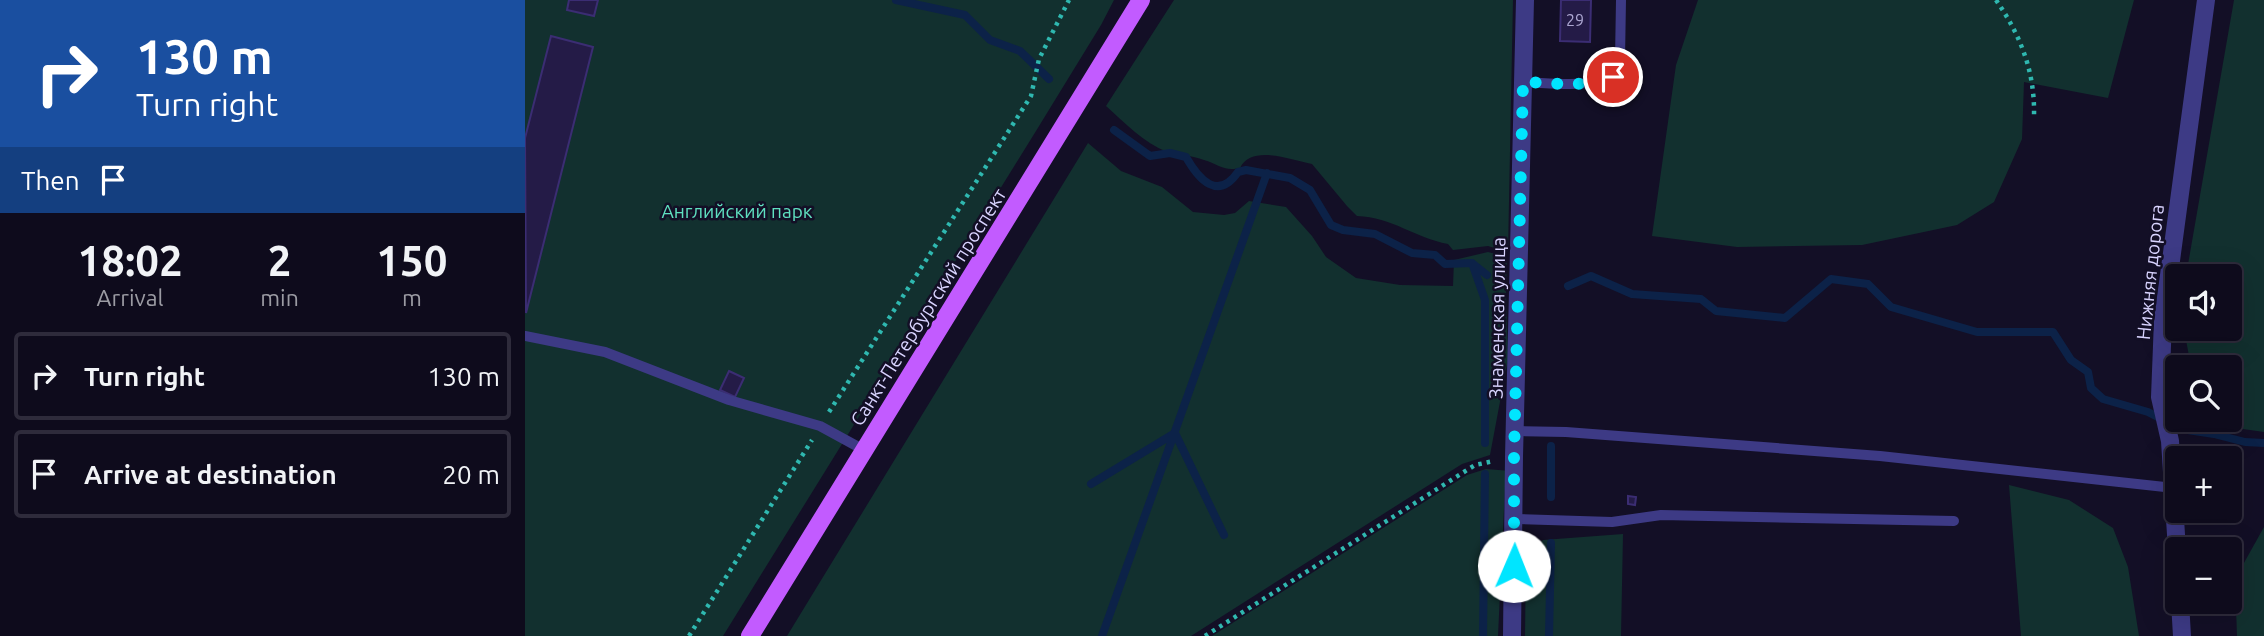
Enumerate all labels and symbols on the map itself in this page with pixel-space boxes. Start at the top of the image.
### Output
house number: 29 [1566,11,1584,29]
pin [1583,47,1643,107]
street label: Санкт-Петербургский проспект [846,184,1011,430]
park label: Английский парк [661,200,813,222]
street label: Нижняя дорога [2132,203,2168,341]
street label: Знаменская улица [1485,237,1509,399]
position arrow [1477,529,1551,603]

